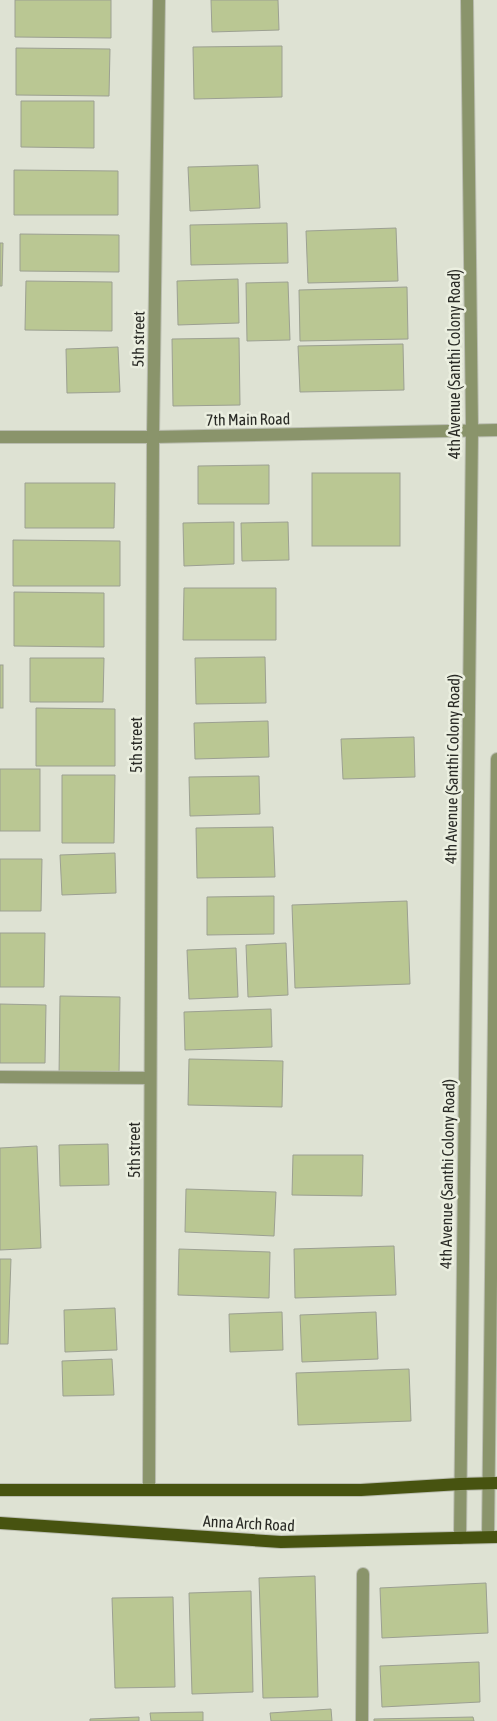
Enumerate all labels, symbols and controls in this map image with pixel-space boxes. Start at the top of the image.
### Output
street label: 4th Avenue (Santhi Colony Road) [445,269,464,459]
street label: 5th street [129,310,147,367]
street label: 7th Main Road [206,409,290,429]
street label: 4th Avenue (Santhi Colony Road) [441,674,464,864]
street label: 5th street [127,717,145,773]
street label: 4th Avenue (Santhi Colony Road) [436,1079,459,1269]
street label: 5th street [125,1122,143,1178]
street label: Anna Arch Road [203,1512,295,1534]

